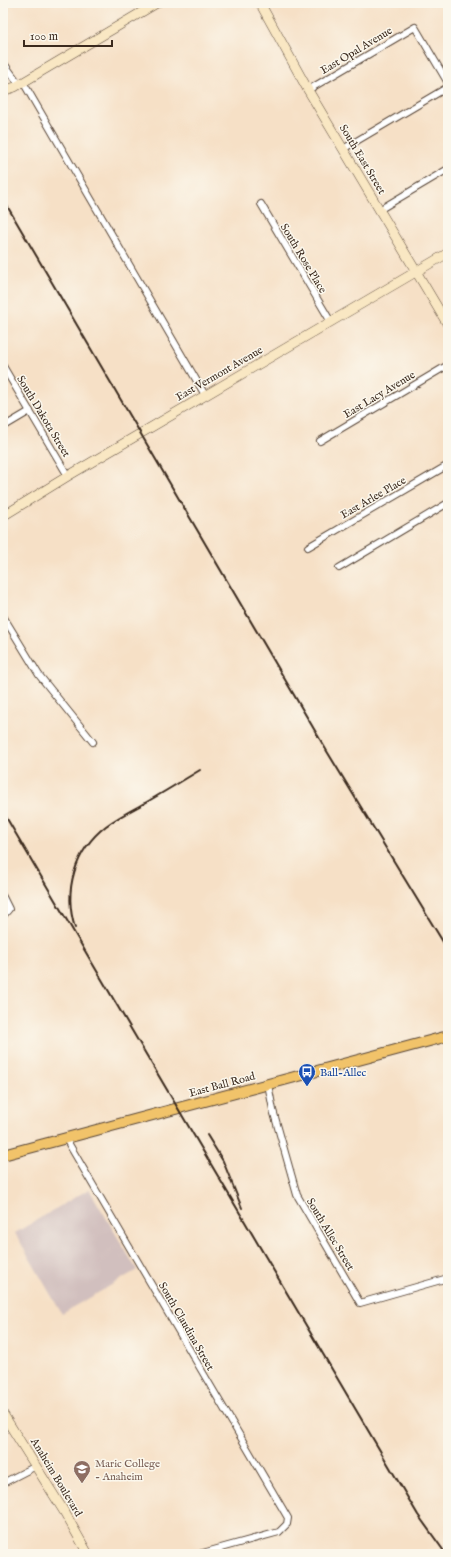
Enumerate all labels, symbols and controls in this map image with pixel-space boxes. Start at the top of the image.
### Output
scale bar [24,22,112,48]
street label: East Opal Avenue [318,24,395,78]
text: 100 m [30,29,58,44]
street label: South East Street [336,122,389,197]
street label: South Rose Place [277,221,329,296]
street label: East Vermont Avenue [174,343,265,404]
street label: East Lacy Avenue [341,368,418,422]
street label: South Dakota Street [13,373,73,460]
street label: East Arlee Place [338,473,409,522]
bus stop icon: Ball-Allec [297,1062,317,1087]
place label: Ball-Allec [320,1066,367,1080]
street label: East Ball Road [188,1069,257,1100]
street label: South Allec Street [303,1196,357,1274]
street label: South Claudina Street [155,1280,217,1373]
street label: Anaheim Boulevard [27,1435,85,1519]
place label: Maric College - Anaheim [95,1457,160,1484]
school or university icon: Maric College - Anaheim [72,1459,92,1484]

